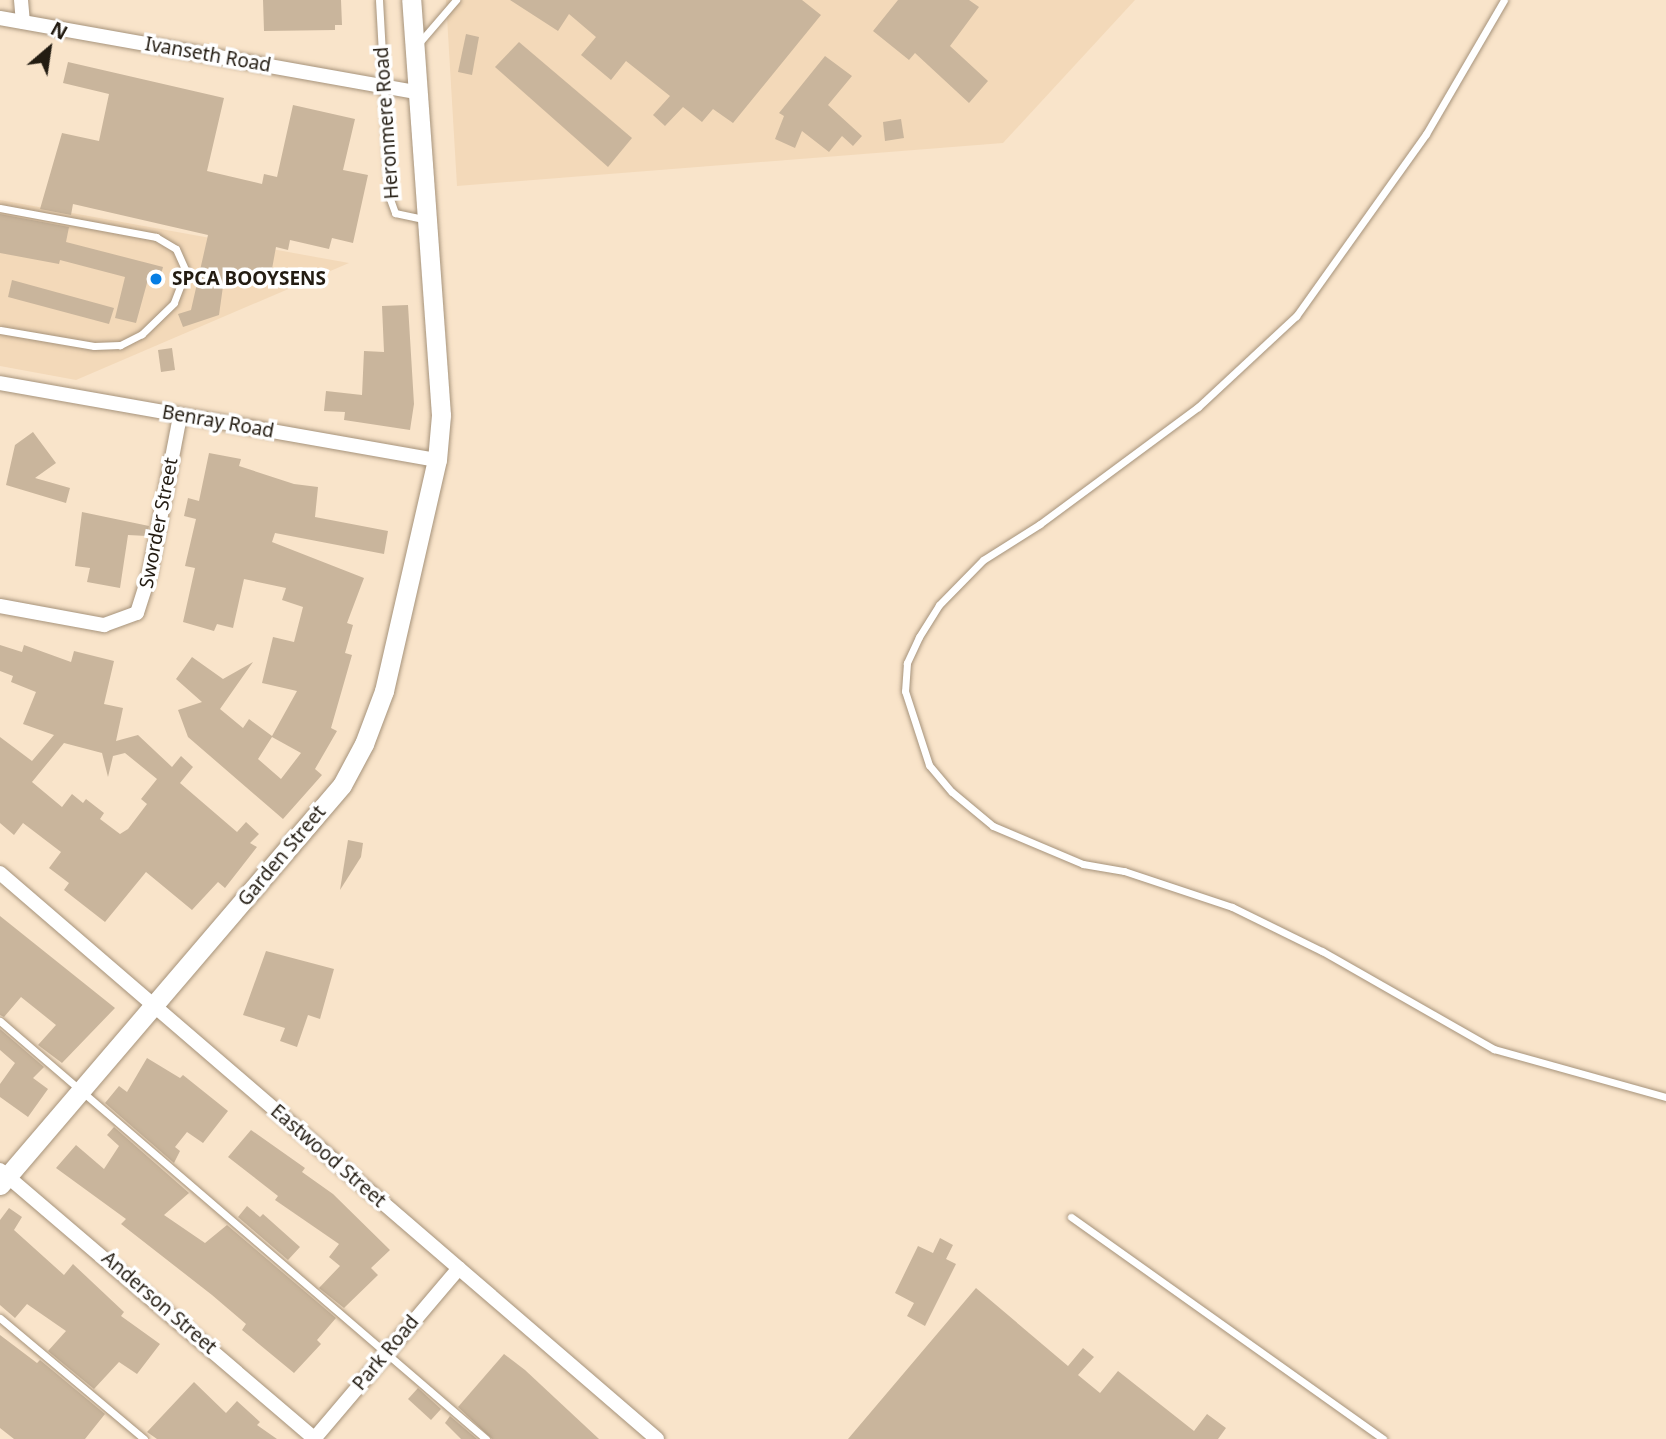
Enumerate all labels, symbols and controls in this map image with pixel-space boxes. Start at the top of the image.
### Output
north arrow [14,14,84,84]
text: N [46,16,72,46]
street label: Ivanseth Road [143,33,273,77]
street label: Heronmere Road [370,46,404,200]
place label: SPCA BOOYSENS [172,268,326,290]
marker: SPCA BOOYSENS [146,269,166,289]
street label: Benray Road [160,401,276,443]
street label: Sworder Street [135,456,183,590]
street label: Garden Street [233,801,331,911]
street label: Eastwood Street [266,1100,390,1212]
street label: Anderson Street [97,1247,221,1359]
street label: Park Road [348,1311,424,1395]

